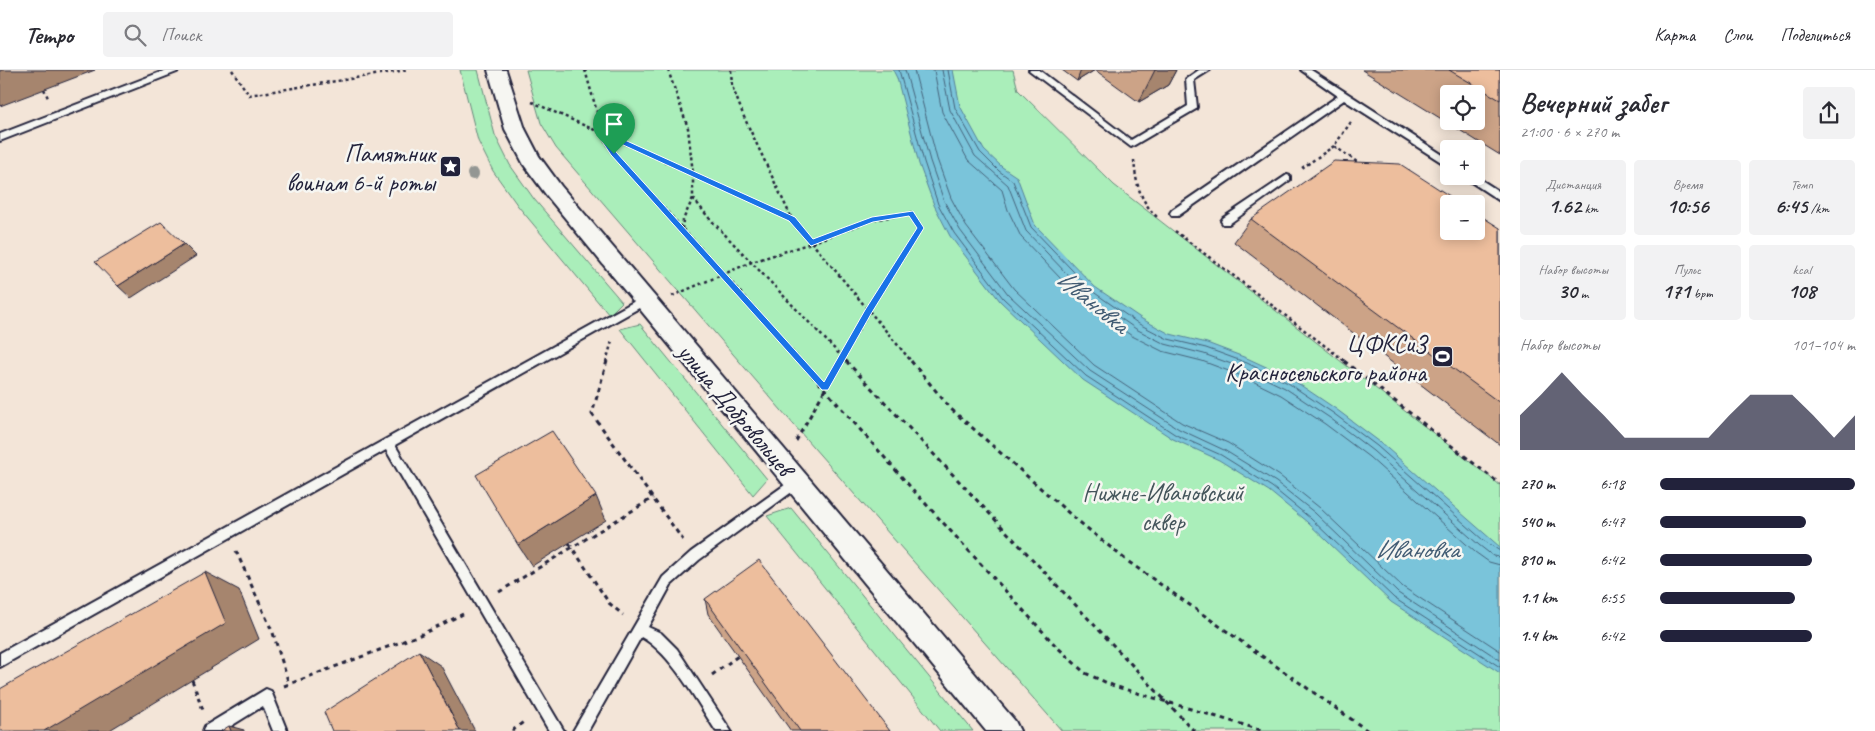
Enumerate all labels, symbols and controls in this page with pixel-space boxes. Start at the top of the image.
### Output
search box [103,12,453,57]
text: Tempo [25,20,73,50]
icon: search [121,21,149,49]
text: Поиск [161,23,201,47]
text: Карта [1654,24,1695,46]
text: Слои [1723,24,1752,46]
text: Поделиться [1780,24,1850,46]
map controls [1440,85,1485,240]
button: locate [1440,85,1485,130]
text: Вечерний забег [1520,85,1667,120]
button: share [1803,87,1855,139]
pin [593,103,635,154]
icon: arrive [600,110,628,138]
text: 21:00 · 6 × 270 m [1520,122,1619,142]
place label: Памятник воинам 6-й роты [287,138,438,199]
button: + [1440,140,1485,185]
place icon: Памятник воинам 6-й роты [439,155,463,179]
text: Дистанция [1545,176,1601,193]
text: Время [1673,176,1702,193]
text: Темп [1791,176,1813,193]
text: 1.62 [1548,193,1581,219]
text: 10:56 [1666,193,1709,219]
text: 6:45 [1775,193,1807,219]
button: − [1440,195,1485,240]
text: km [1581,200,1598,217]
text: /km [1807,200,1829,217]
text: Набор высоты [1538,261,1608,278]
text: Пульс [1674,261,1701,278]
text: kcal [1793,261,1811,278]
water label: Ивановка [1050,262,1138,343]
text: 30 [1558,278,1577,304]
text: 171 [1662,278,1690,304]
text: 108 [1788,278,1816,304]
text: m [1577,285,1588,302]
text: bpm [1690,285,1713,302]
place label: ЦФКСиЗ Красносельского района [1225,328,1429,389]
street label: улица Добровольцев [669,335,804,487]
text: Набор высоты [1520,335,1599,355]
text: 101–104 m [1792,335,1855,355]
sports icon: ЦФКСиЗ Красносельского района [1430,345,1454,369]
text: 270 m [1520,474,1555,494]
text: 6:18 [1600,474,1625,494]
park label: Нижне-Ивановский сквер [1082,477,1245,538]
text: 540 m [1520,512,1554,532]
text: 6:47 [1600,512,1625,532]
water label: Ивановка [1375,533,1462,566]
text: 810 m [1520,550,1555,570]
text: 6:42 [1600,550,1625,570]
text: 1.1 km [1520,588,1557,608]
text: 6:55 [1600,588,1625,608]
text: 1.4 km [1520,626,1557,646]
text: 6:42 [1600,626,1625,646]

